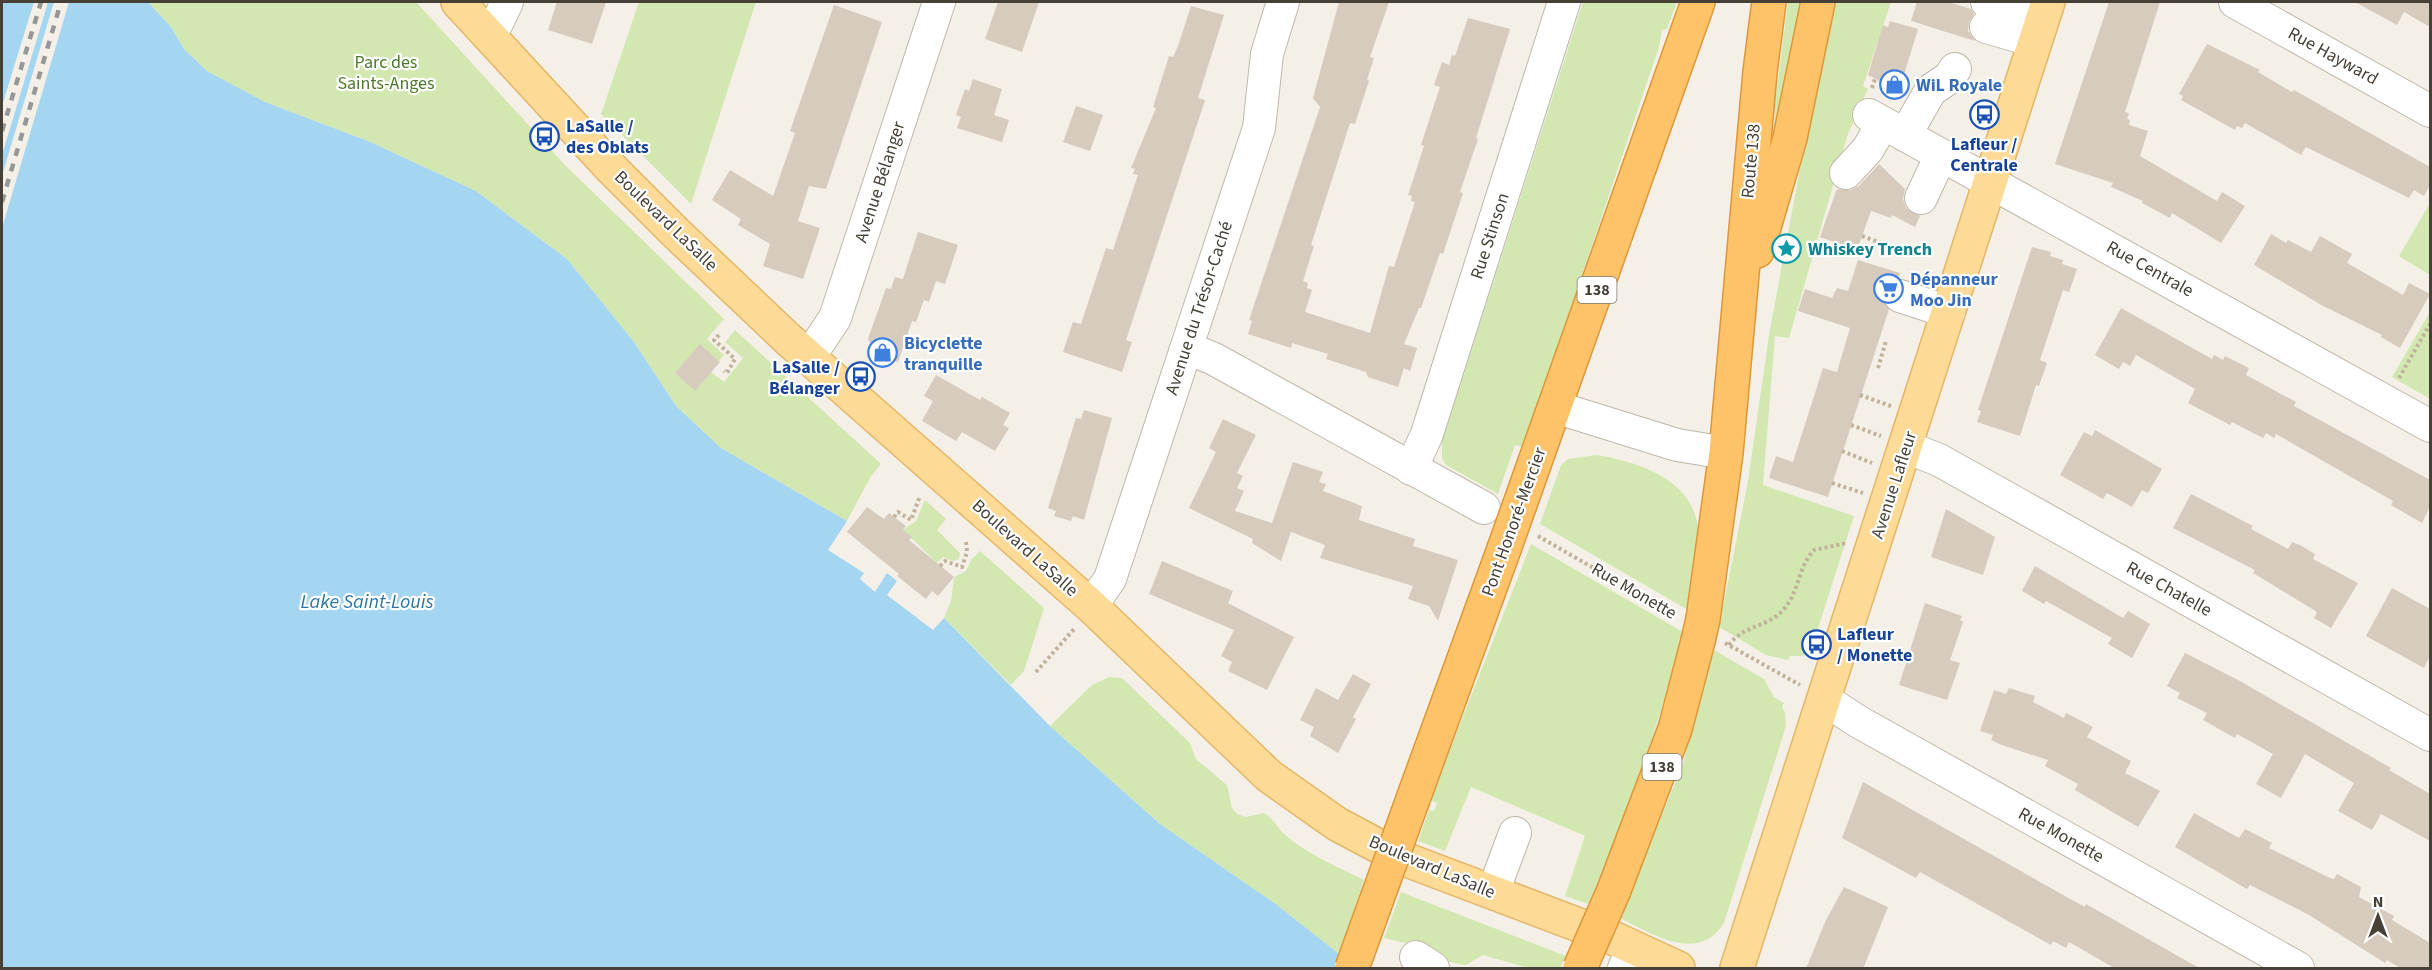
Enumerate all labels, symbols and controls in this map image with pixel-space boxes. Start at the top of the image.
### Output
street label: Rue Hayward [2283,21,2383,91]
park label: Parc des Saints-Anges [337,50,435,96]
shop icon: WiL Royale [1879,69,1911,101]
place label: WiL Royale [1916,73,2002,98]
bus stop icon: Lafleur / Centrale [1968,99,2000,131]
place label: LaSalle / des Oblats [566,114,649,160]
street label: Avenue Bélanger [849,117,912,246]
bus stop icon: LaSalle / des Oblats [529,120,561,152]
street label: Route 138 [1735,123,1767,199]
place label: Lafleur / Centrale [1950,132,2018,178]
street label: Boulevard LaSalle [609,165,723,277]
street label: Rue Stinson [1464,190,1516,282]
street label: Avenue du Trésor-Caché [1159,218,1239,398]
place icon: Whiskey Trench [1771,233,1803,265]
street label: Rue Centrale [2102,235,2198,303]
place label: Whiskey Trench [1808,237,1932,262]
place label: Dépanneur Moo Jin [1910,267,1998,313]
supermarket icon: Dépanneur Moo Jin [1873,273,1905,305]
road number: 138 [1578,277,1616,303]
place label: Bicyclette tranquille [904,331,983,377]
shop icon: Bicyclette tranquille [867,337,899,369]
place label: LaSalle / Bélanger [769,355,841,401]
bus stop icon: LaSalle / Bélanger [845,361,877,393]
street label: Avenue Lafleur [1865,427,1923,542]
street label: Pont Honoré-Mercier [1475,443,1553,600]
street label: Boulevard LaSalle [966,493,1084,603]
street label: Rue Chatelle [2122,555,2216,623]
street label: Rue Monette [1587,557,1681,625]
water label: Lake Saint-Louis [301,588,433,616]
place label: Lafleur / Monette [1837,622,1912,668]
bus stop icon: Lafleur / Monette [1800,628,1832,660]
road number: 138 [1642,754,1682,780]
street label: Rue Monette [2014,801,2108,869]
street label: Boulevard LaSalle [1365,829,1499,905]
north arrow [2348,886,2408,946]
text: N [2373,891,2383,913]

